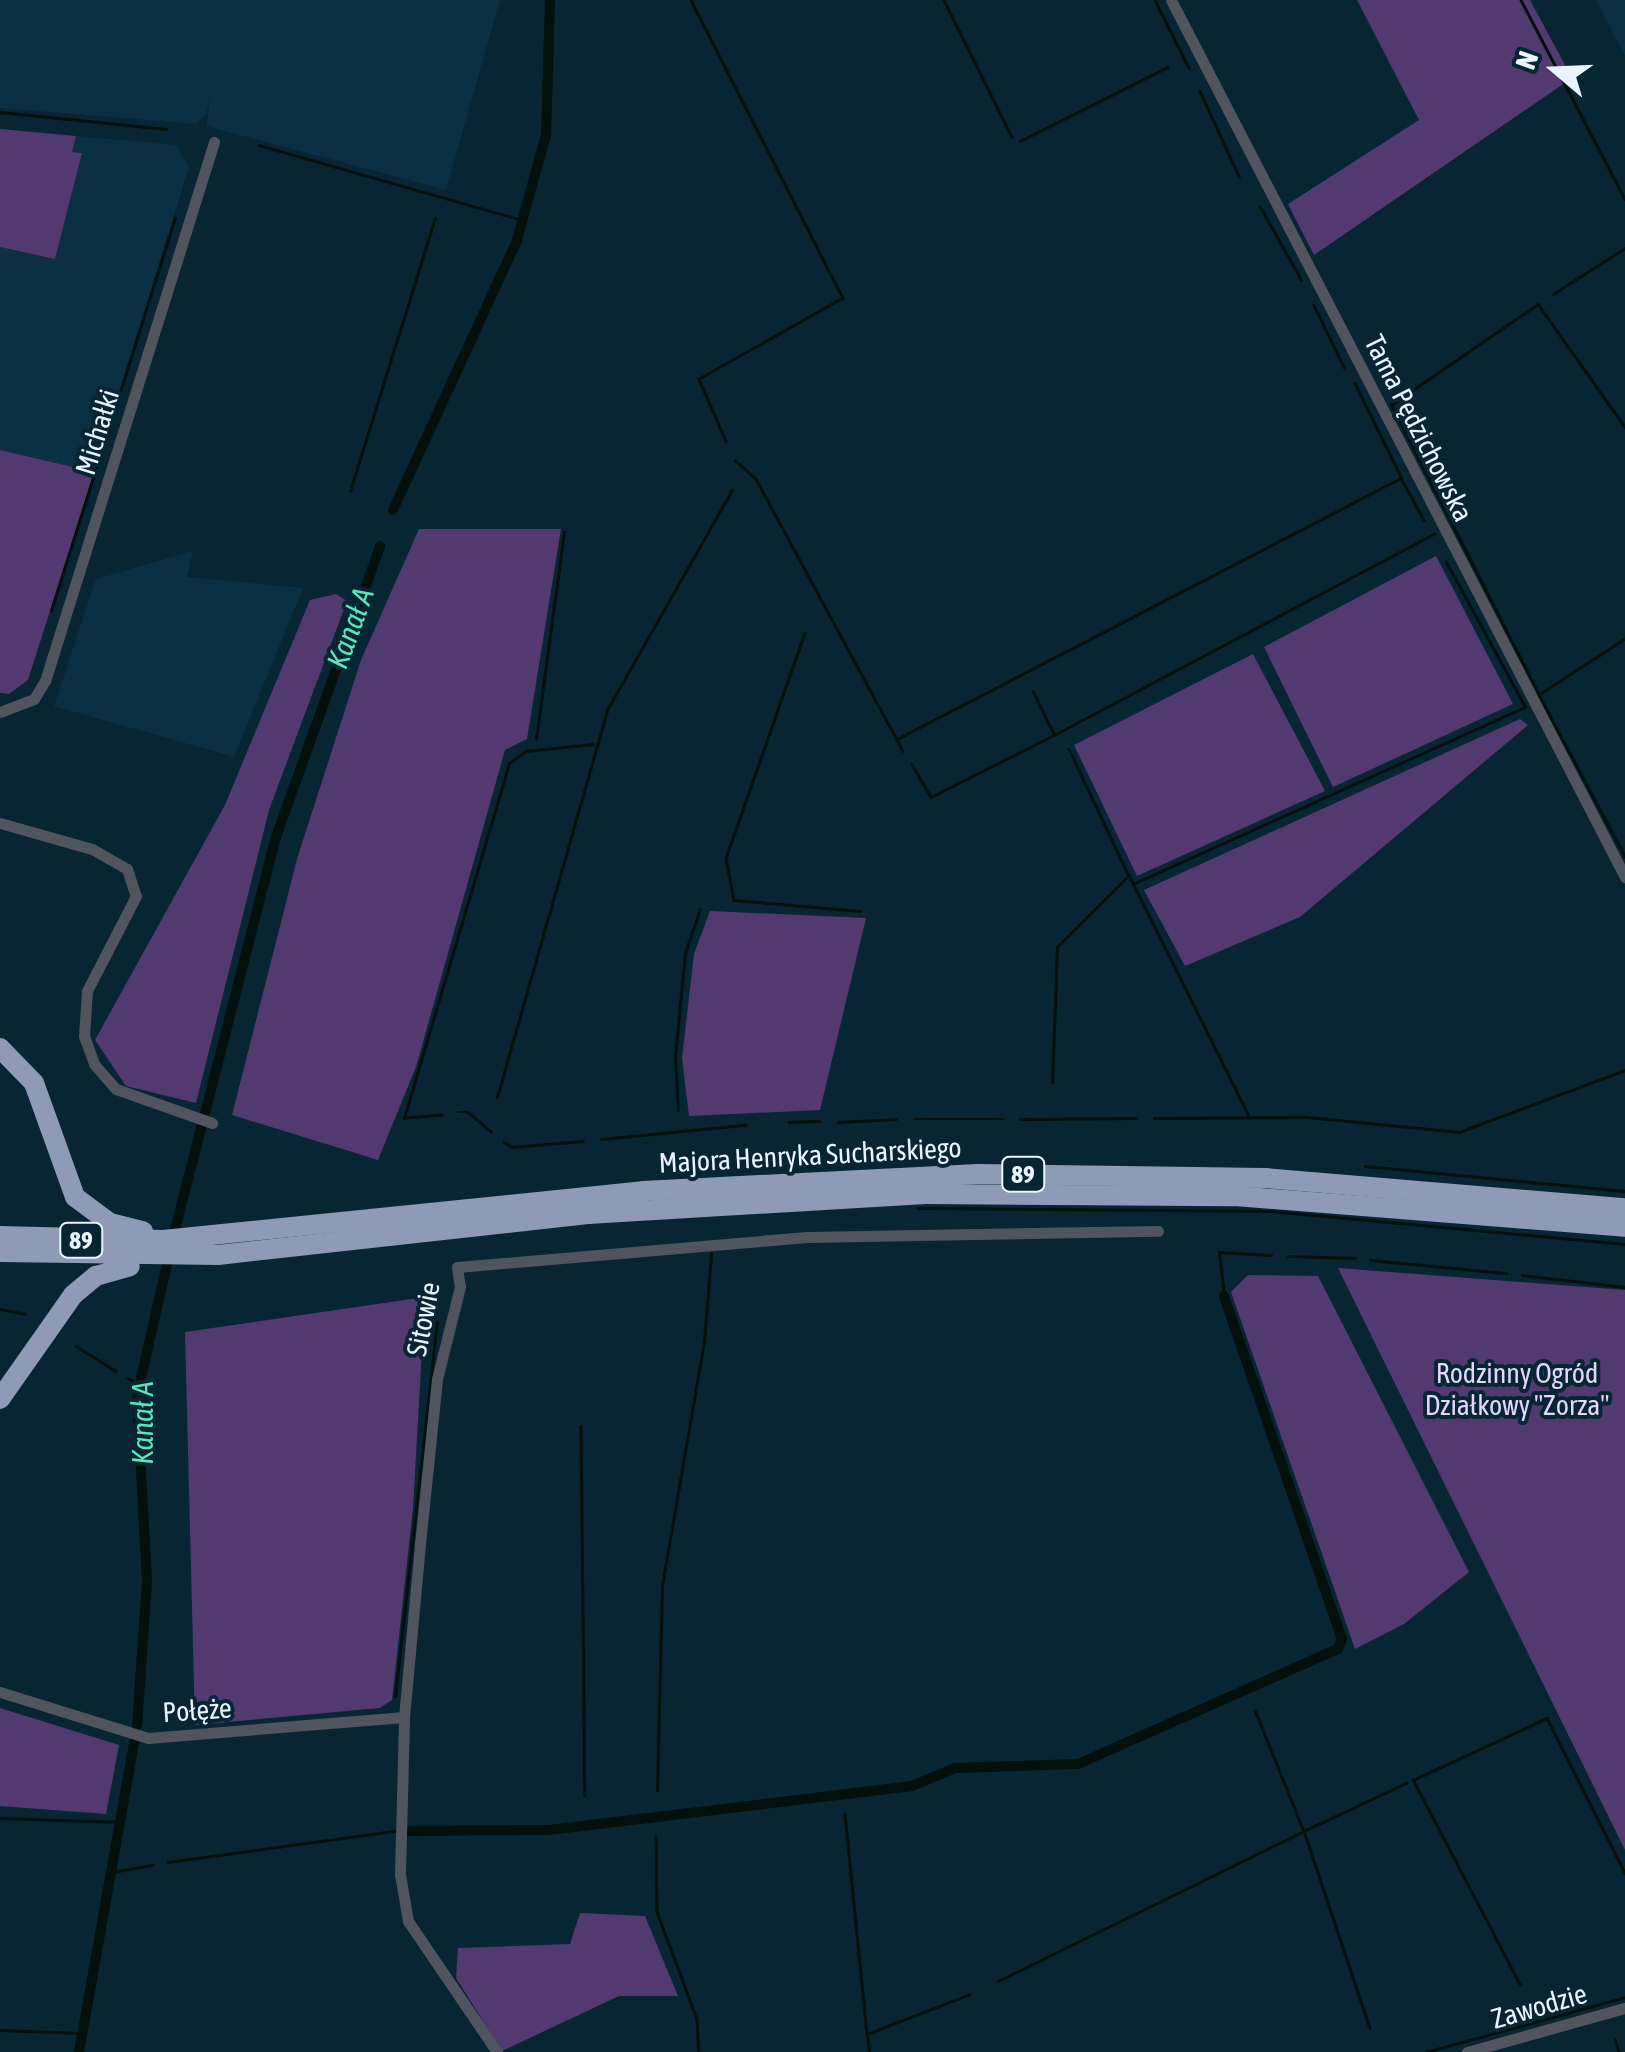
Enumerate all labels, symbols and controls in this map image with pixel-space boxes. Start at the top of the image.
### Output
north arrow [1505,20,1605,120]
text: N [1509,47,1544,73]
street label: Tama Pędzichowska [1358,329,1480,527]
street label: Michałki [68,385,126,479]
water label: Kanał A [319,583,381,673]
street label: Majora Henryka Sucharskiego [658,1130,962,1180]
road number: 89 [1000,1154,1046,1194]
road number: 89 [58,1220,104,1260]
street label: Sitowie [399,1279,447,1359]
park label: Rodzinny Ogród Działkowy "Zorza" [1425,1356,1609,1422]
water label: Kanał A [124,1381,160,1465]
street label: Połęże [161,1691,233,1729]
street label: Zawodzie [1487,1976,1591,2036]

